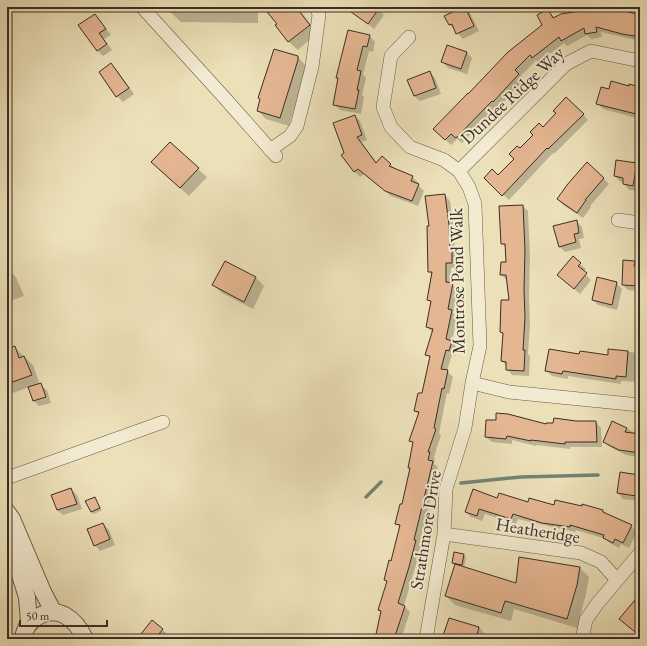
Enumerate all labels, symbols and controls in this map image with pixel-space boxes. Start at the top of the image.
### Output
street label: Dundee Ridge Way [455,41,569,149]
street label: Montrose Pond Walk [444,207,470,354]
street label: Strathmore Drive [404,469,446,591]
street label: Heatheridge [494,512,582,548]
scale bar [20,602,107,628]
text: 50 m [26,608,50,624]

